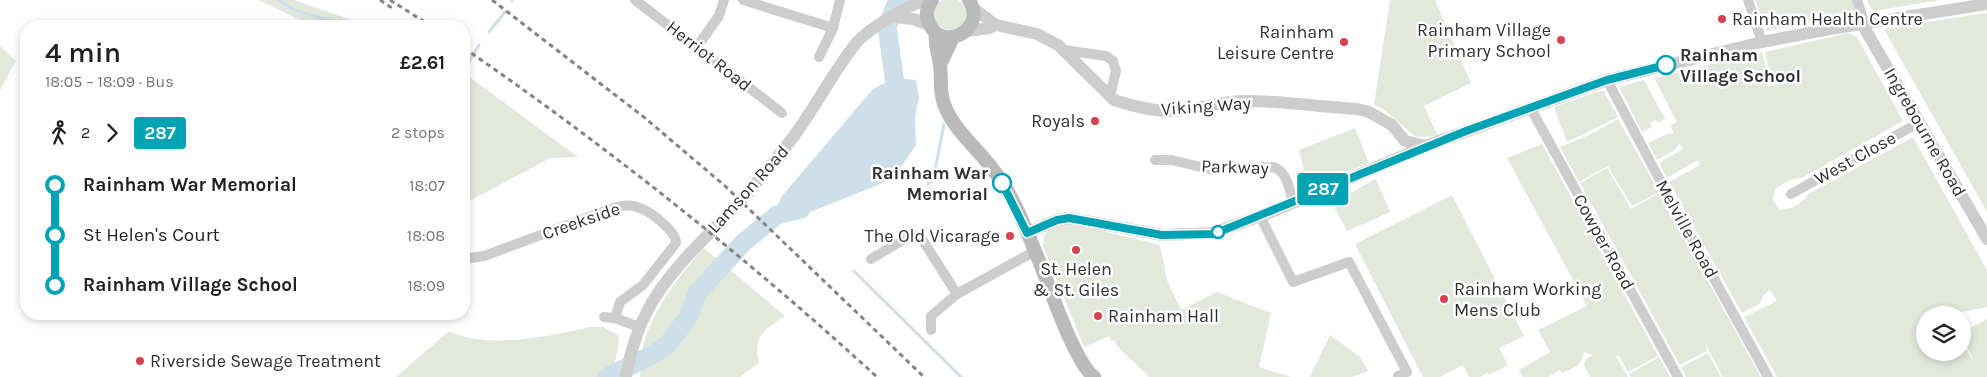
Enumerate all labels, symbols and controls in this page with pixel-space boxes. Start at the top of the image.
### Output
place label: Rainham Health Centre [1732,8,1923,30]
marker: Rainham Health Centre [1716,13,1728,25]
street label: Herriot Road [662,16,756,96]
place label: Rainham Village Primary School [1417,19,1551,62]
place label: Rainham Leisure Centre [1217,21,1334,64]
marker: Rainham Village Primary School [1555,34,1567,46]
text: 4 min [45,36,121,69]
marker: Rainham Leisure Centre [1338,36,1350,48]
place label: Rainham Village School [1680,44,1801,87]
text: £2.61 [400,52,445,74]
marker: Rainham Village School [1656,55,1676,75]
street label: Ingrebourne Road [1879,63,1971,201]
text: 18:05 – 18:09 · Bus [45,72,174,91]
street label: Viking Way [1160,92,1252,120]
place label: Royals [1031,110,1085,132]
marker: Royals [1089,115,1101,127]
icon: walk [45,119,73,147]
icon: forward [98,119,126,147]
text: 287 [144,122,176,144]
text: 2 [81,123,90,142]
text: 2 stops [391,123,445,142]
street label: West Close [1810,127,1900,189]
street label: Lamson Road [703,140,793,238]
street label: Parkway [1201,155,1270,179]
place label: Rainham War Memorial [871,162,988,205]
marker: Rainham War Memorial [992,173,1012,193]
line badge: 287 [1294,173,1352,205]
text: Rainham War Memorial [83,174,297,196]
text: 18:07 [409,176,445,195]
street label: Melville Road [1651,176,1723,282]
text: 287 [1307,178,1339,200]
street label: Cowper Road [1569,190,1639,294]
street label: Creekside [539,197,623,245]
text: St Helen's Court [83,224,220,246]
place label: The Old Vicarage [865,225,1000,247]
unlabelled marker [1211,225,1225,239]
text: 18:08 [407,226,445,245]
marker: The Old Vicarage [1004,230,1016,242]
marker: St. Helen & St. Giles [1070,244,1082,256]
place label: St. Helen & St. Giles [1033,258,1119,301]
text: Rainham Village School [83,274,298,296]
text: 18:09 [407,276,445,295]
place label: Rainham Working Mens Club [1454,278,1601,321]
marker: Rainham Working Mens Club [1438,293,1450,305]
place label: Rainham Hall [1108,305,1219,327]
map controls [1916,306,1971,361]
button: layers [1916,306,1971,361]
marker: Rainham Hall [1092,310,1104,322]
place label: Riverside Sewage Treatment [150,350,381,372]
marker: Riverside Sewage Treatment [134,355,146,367]

